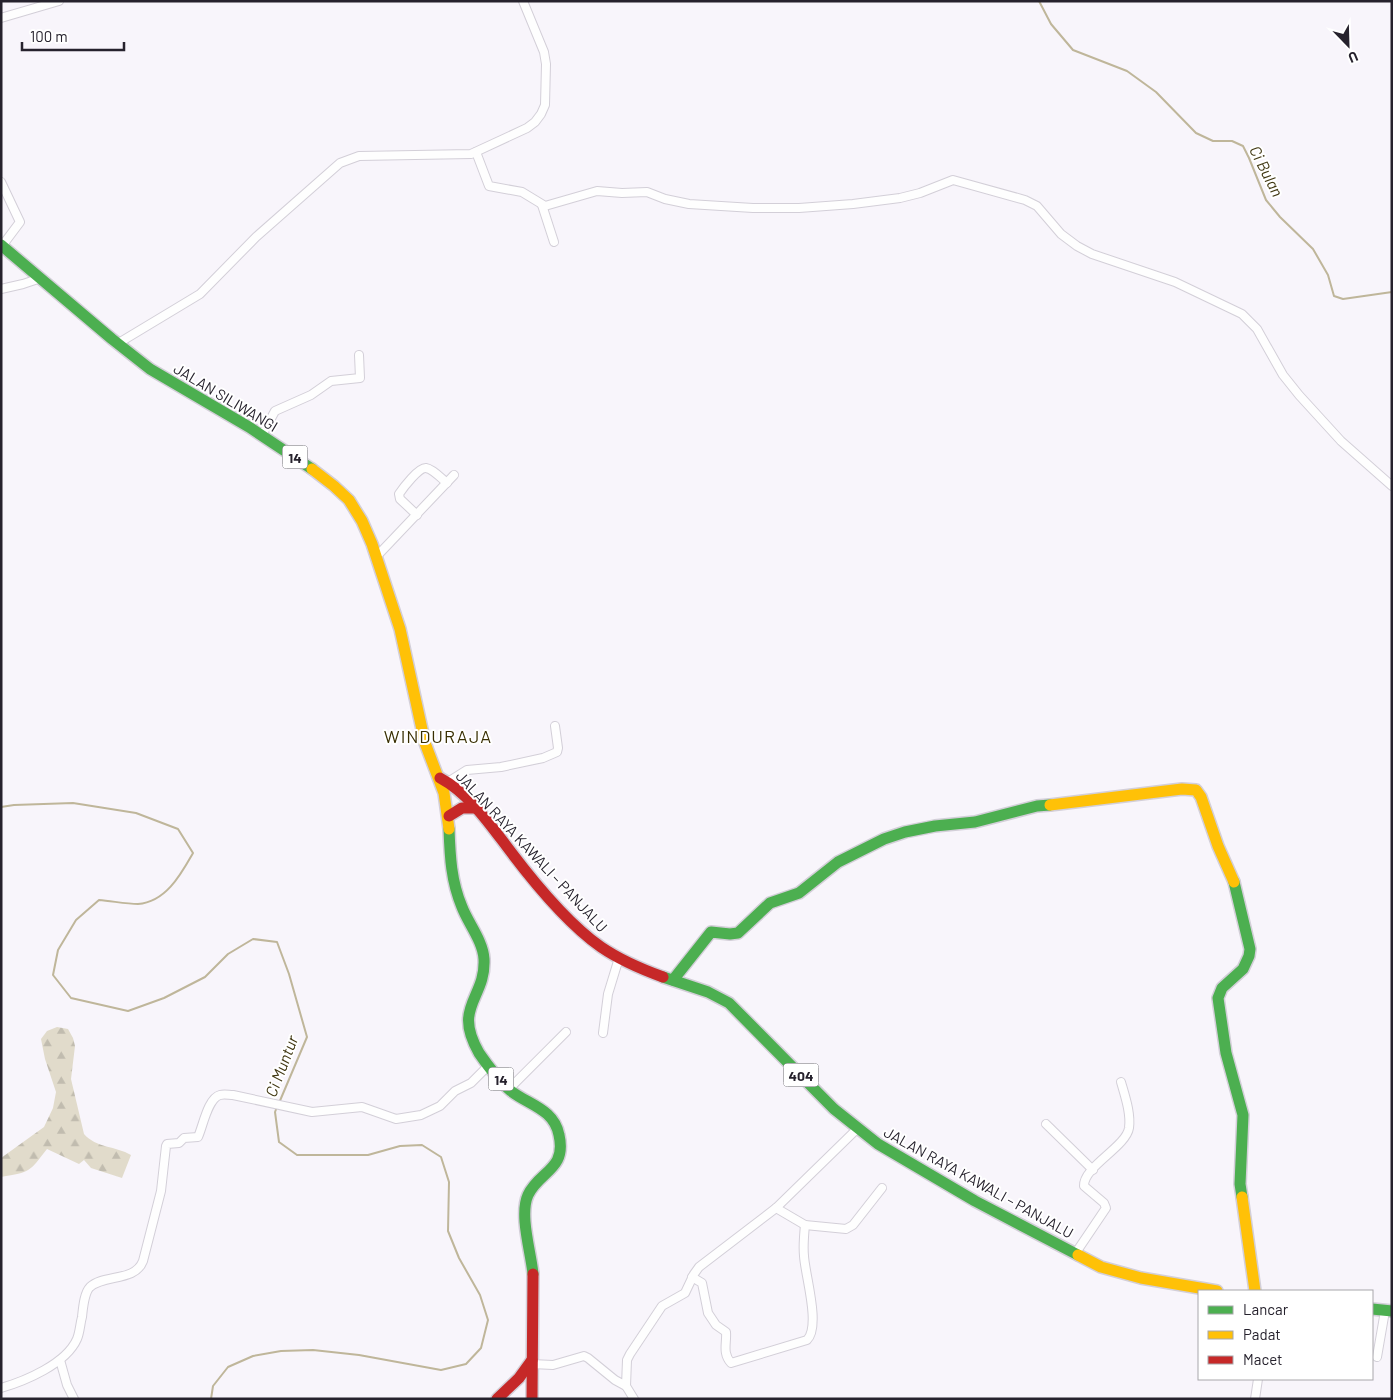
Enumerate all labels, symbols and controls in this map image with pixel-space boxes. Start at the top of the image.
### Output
scale bar [22,20,125,52]
north arrow [1323,20,1373,70]
text: 100 m [30,27,68,45]
text: U [1346,48,1361,67]
water label: Ci Bulan [1246,142,1288,200]
street label: JALAN SILIWANGI [171,359,281,435]
road number: 14 [282,446,308,468]
district label: WINDURAJA [384,725,492,747]
street label: JALAN RAYA KAWALI – PANJALU [452,767,612,935]
water label: Ci Muntur [261,1032,302,1099]
road number: 404 [784,1064,818,1086]
road number: 14 [488,1068,514,1090]
street label: JALAN RAYA KAWALI – PANJALU [881,1122,1077,1242]
legend [1198,1290,1373,1380]
text: Lancar [1243,1300,1289,1318]
text: Padat [1243,1325,1281,1343]
text: Macet [1243,1350,1283,1368]

